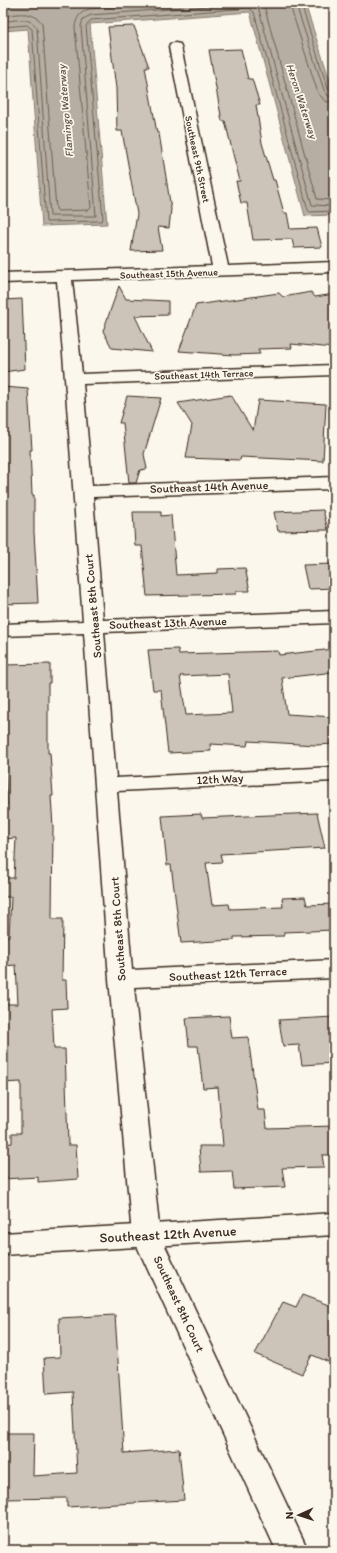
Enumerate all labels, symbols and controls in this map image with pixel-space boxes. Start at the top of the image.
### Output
water label: Flamingo Waterway [55,62,76,158]
water label: Heron Waterway [283,62,320,142]
street label: Southeast 9th Street [182,114,213,204]
street label: Southeast 15th Avenue [120,265,218,282]
street label: Southeast 14th Terrace [154,366,254,383]
street label: Southeast 14th Avenue [149,478,269,496]
street label: Southeast 8th Court [81,553,105,659]
street label: Southeast 13th Avenue [109,614,227,632]
street label: 12th Way [196,771,244,787]
street label: Southeast 8th Court [107,876,129,982]
street label: Southeast 12th Terrace [169,964,288,984]
street label: Southeast 12th Avenue [99,1222,237,1247]
street label: Southeast 8th Court [151,1254,208,1355]
north arrow [279,1495,319,1535]
text: N [283,1511,296,1520]

